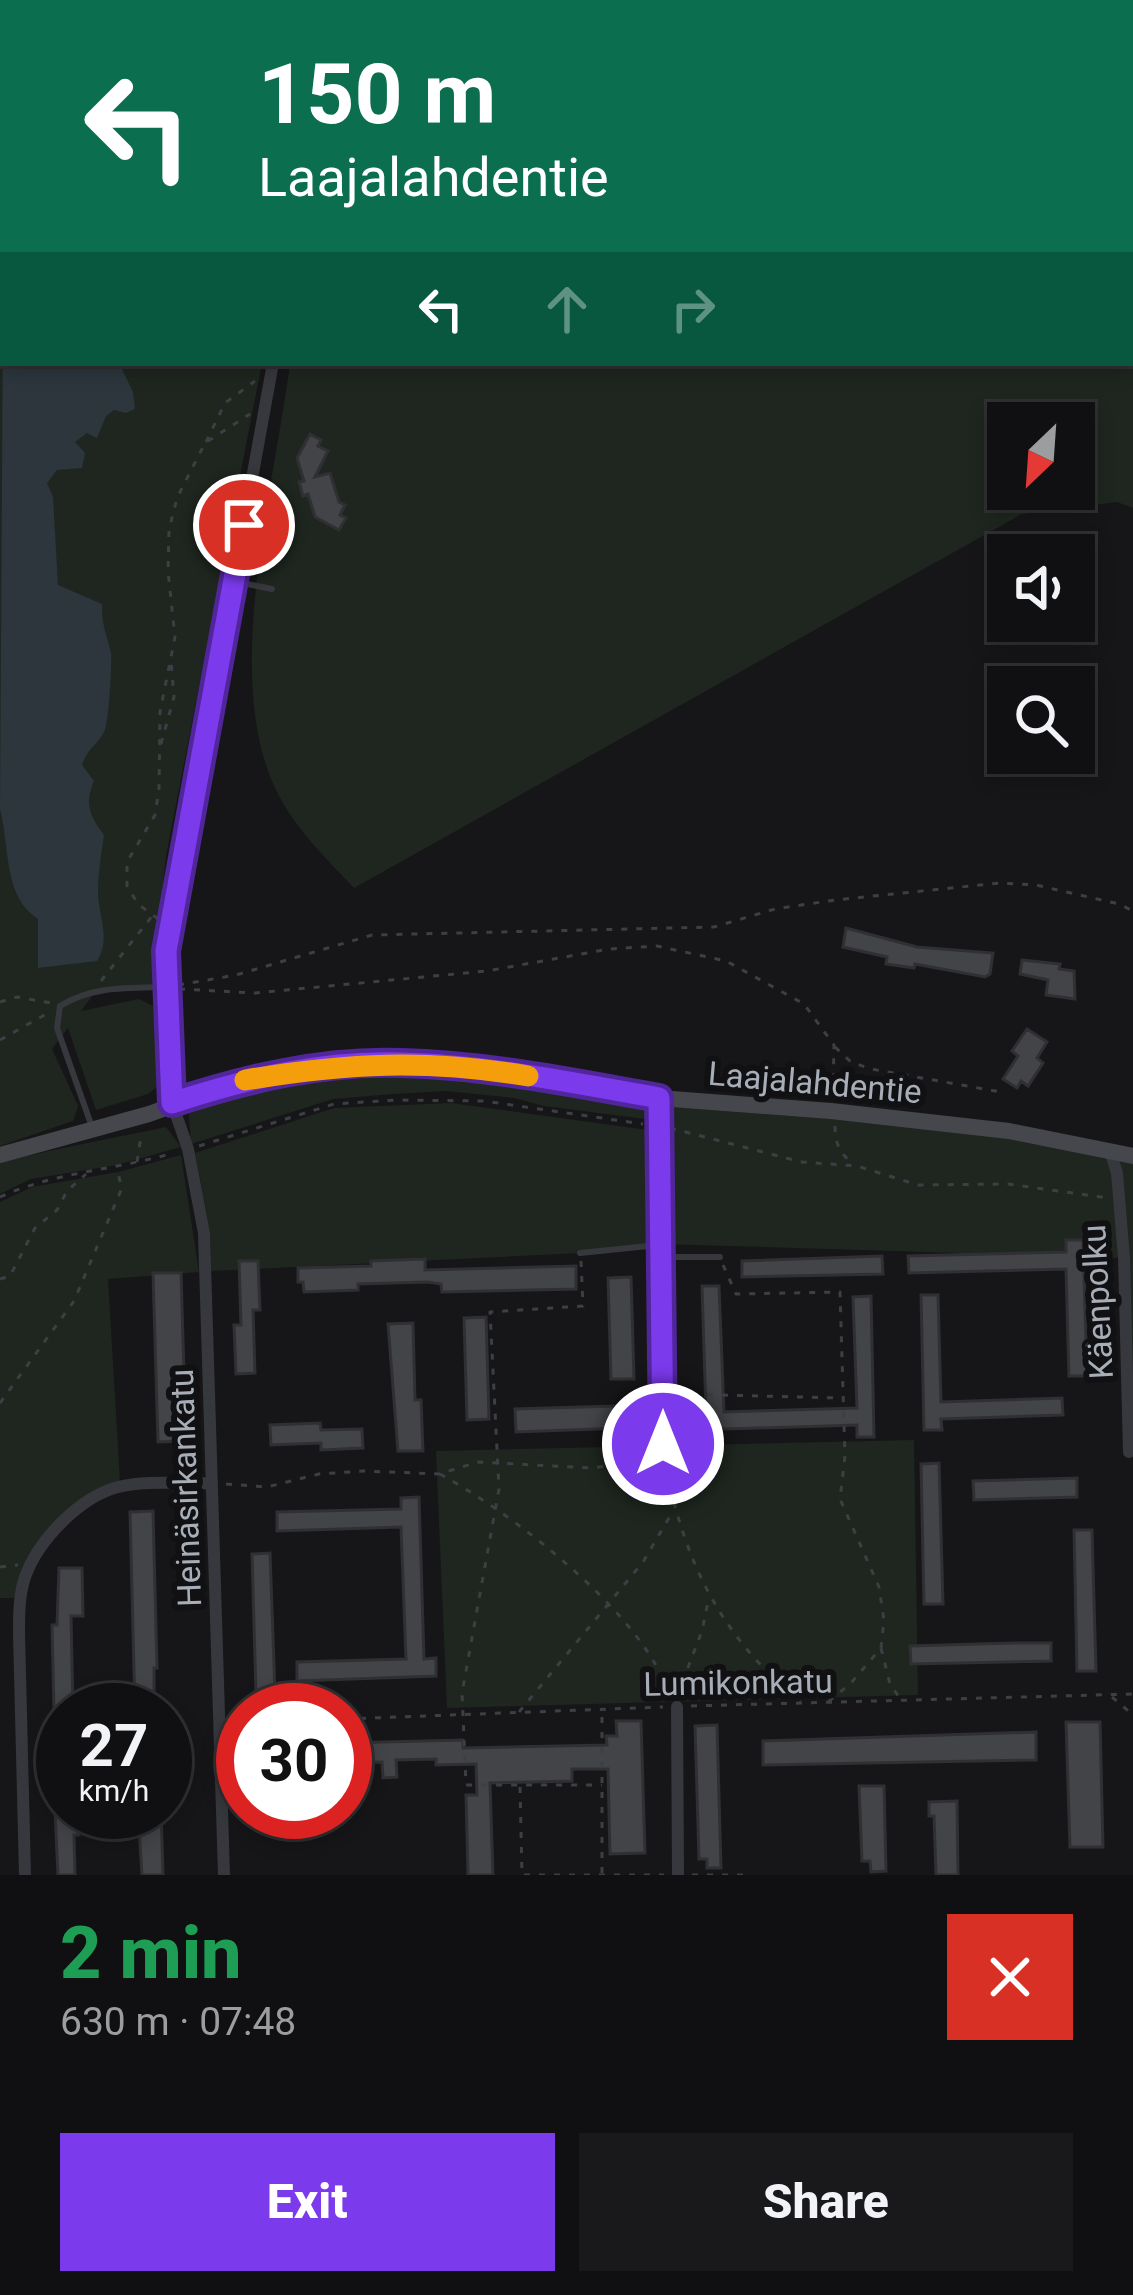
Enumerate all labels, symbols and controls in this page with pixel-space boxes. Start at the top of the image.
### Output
text: 150 m [258,45,496,144]
icon: left [60,48,216,204]
text: Laajalahdentie [258,146,609,209]
icon: left [408,276,474,342]
icon: ahead [534,276,600,342]
icon: right [660,276,726,342]
north arrow [987,402,1095,510]
map controls [987,402,1095,774]
pin [193,474,295,576]
icon: arrive [211,492,277,558]
button: sound [987,534,1095,642]
button: search [987,666,1095,774]
street label: Laajalahdentie [707,1054,923,1111]
street label: Käenpolku [1074,1224,1121,1380]
street label: Heinäsirkankatu [162,1368,209,1608]
position arrow [600,1381,726,1507]
street label: Lumikonkatu [643,1661,833,1704]
speed limit sign: 30 [216,1683,372,1839]
text: 27 [80,1710,148,1781]
text: km/h [79,1773,149,1808]
text: 2 min [60,1911,242,1996]
button: close [947,1914,1073,2040]
text: 630 m · 07:48 [60,1999,296,2045]
button: Exit [60,2133,555,2271]
button: Share [579,2133,1073,2271]

